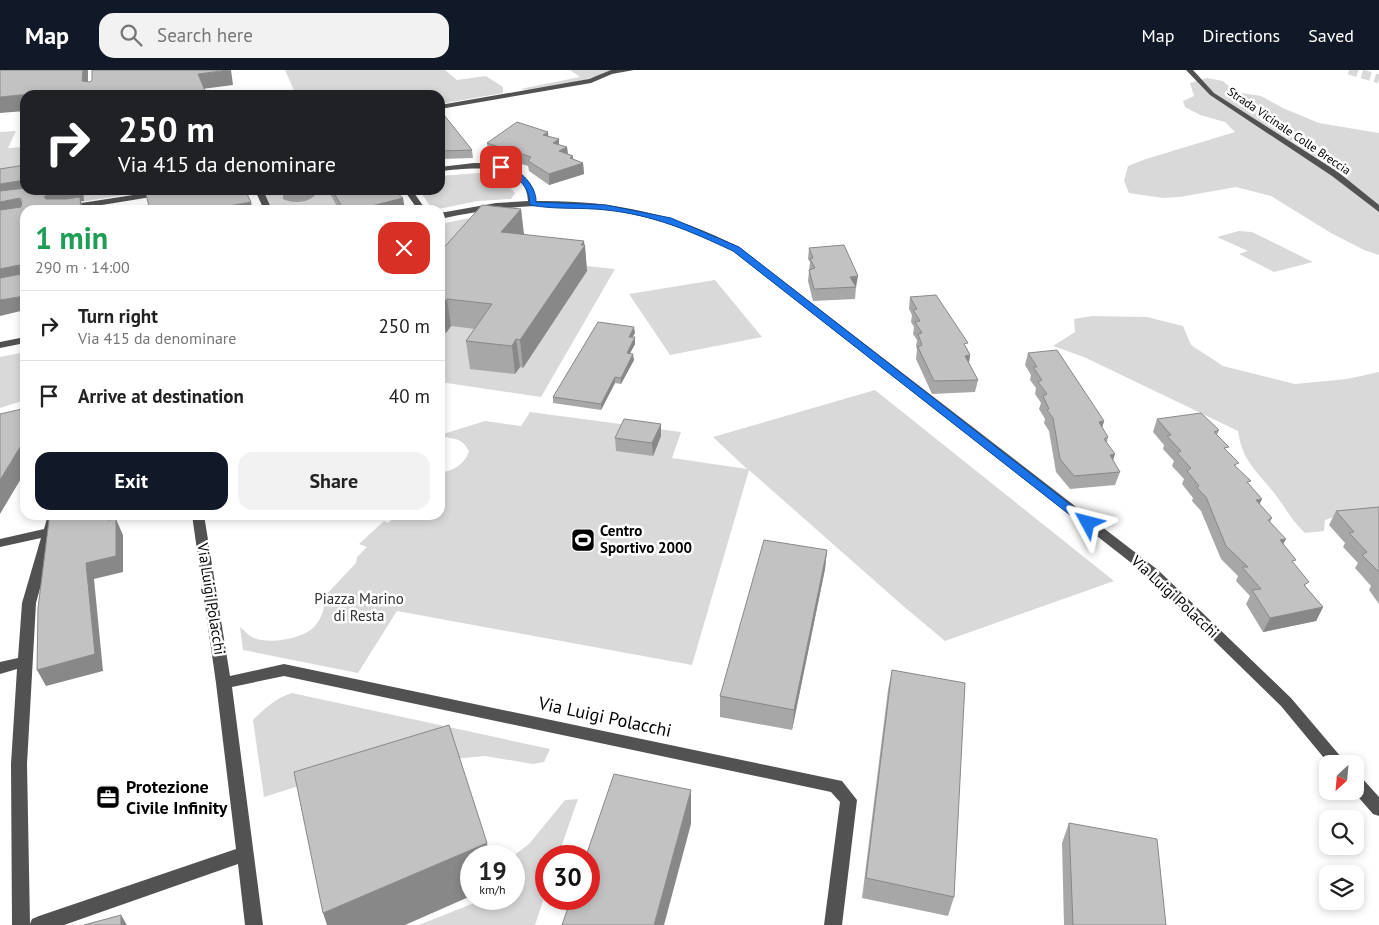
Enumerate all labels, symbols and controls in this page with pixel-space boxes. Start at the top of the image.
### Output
search box [99,13,449,58]
text: Map [25,20,69,51]
icon: search [117,21,145,49]
text: Search here [157,23,253,47]
text: Map [1142,24,1174,47]
text: Directions [1202,24,1280,47]
text: Saved [1308,24,1354,47]
street label: Strada Vicinale Colle Breccia [1225,84,1354,178]
text: 250 m [118,106,215,152]
icon: right [35,110,100,175]
pin [480,146,522,188]
text: Via 415 da denominare [118,150,336,178]
icon: arrive [487,153,515,181]
text: 1 min [35,218,108,257]
button: close [378,222,430,274]
text: 290 m · 14:00 [35,257,130,277]
text: Turn right [78,304,158,328]
icon: right [35,312,63,340]
text: 250 m [378,314,430,338]
text: Via 415 da denominare [78,328,236,348]
icon: arrive [35,382,63,410]
text: Arrive at destination [78,384,244,408]
text: 40 m [389,384,430,408]
button: Exit [35,452,228,510]
button: Share [238,452,430,510]
position arrow [1061,496,1113,548]
place label: Centro Sportivo 2000 [600,521,692,557]
sports icon: Centro Sportivo 2000 [570,527,596,553]
street label: Via Luigi Polacchi [193,541,230,656]
street label: Via Luigi Polacchi [1127,551,1223,642]
park label: Piazza Marino di Resta [314,589,404,625]
street label: Via Luigi Polacchi [536,691,674,742]
north arrow [1319,755,1364,800]
map controls [1319,755,1364,910]
place label: Protezione Civile Infinity [126,775,228,819]
office icon: Protezione Civile Infinity [95,784,121,810]
button: search [1319,810,1364,855]
speed limit sign: 30 [535,845,600,910]
text: 19 [478,855,507,887]
button: layers [1319,865,1364,910]
text: km/h [479,882,506,897]

